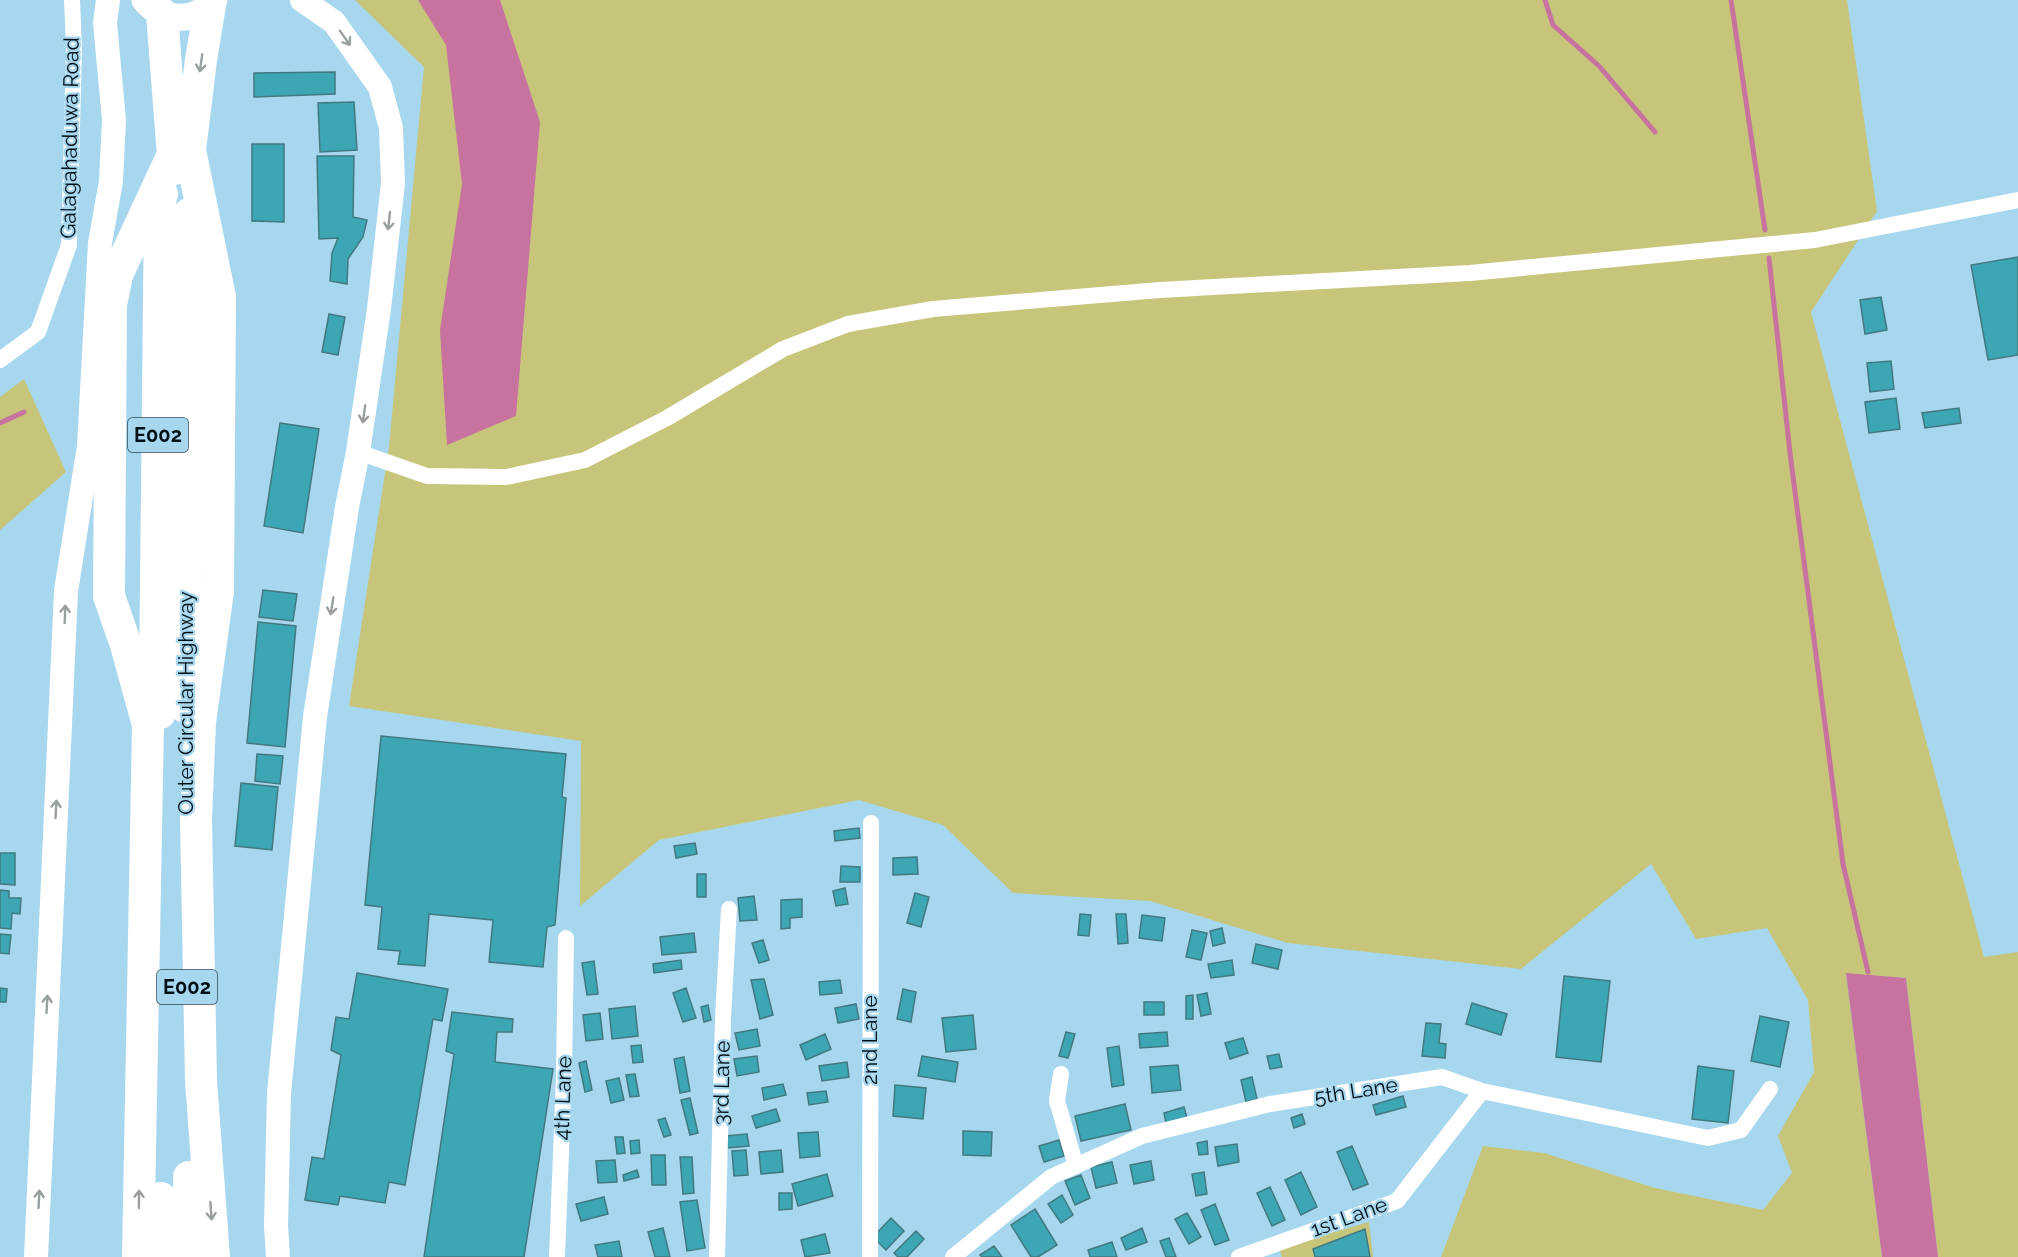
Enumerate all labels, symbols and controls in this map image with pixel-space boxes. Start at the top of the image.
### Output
one-way arrow [339,29,351,46]
street label: Galagahaduwa Road [55,37,84,239]
one-way arrow [195,53,206,72]
one-way arrow [383,210,394,230]
one-way arrow [358,404,369,423]
road number: E002 [128,418,188,452]
street label: Outer Circular Highway [173,591,198,815]
one-way arrow [326,596,337,616]
one-way arrow [59,605,70,625]
one-way arrow [51,799,62,819]
road number: E002 [157,970,217,1004]
one-way arrow [42,994,53,1014]
street label: 2nd Lane [857,995,882,1085]
street label: 3rd Lane [708,1040,735,1126]
street label: 4th Lane [549,1055,576,1141]
street label: 5th Lane [1312,1072,1400,1109]
one-way arrow [33,1189,44,1209]
one-way arrow [133,1189,145,1209]
street label: 1st Lane [1307,1191,1391,1242]
one-way arrow [206,1201,217,1221]

